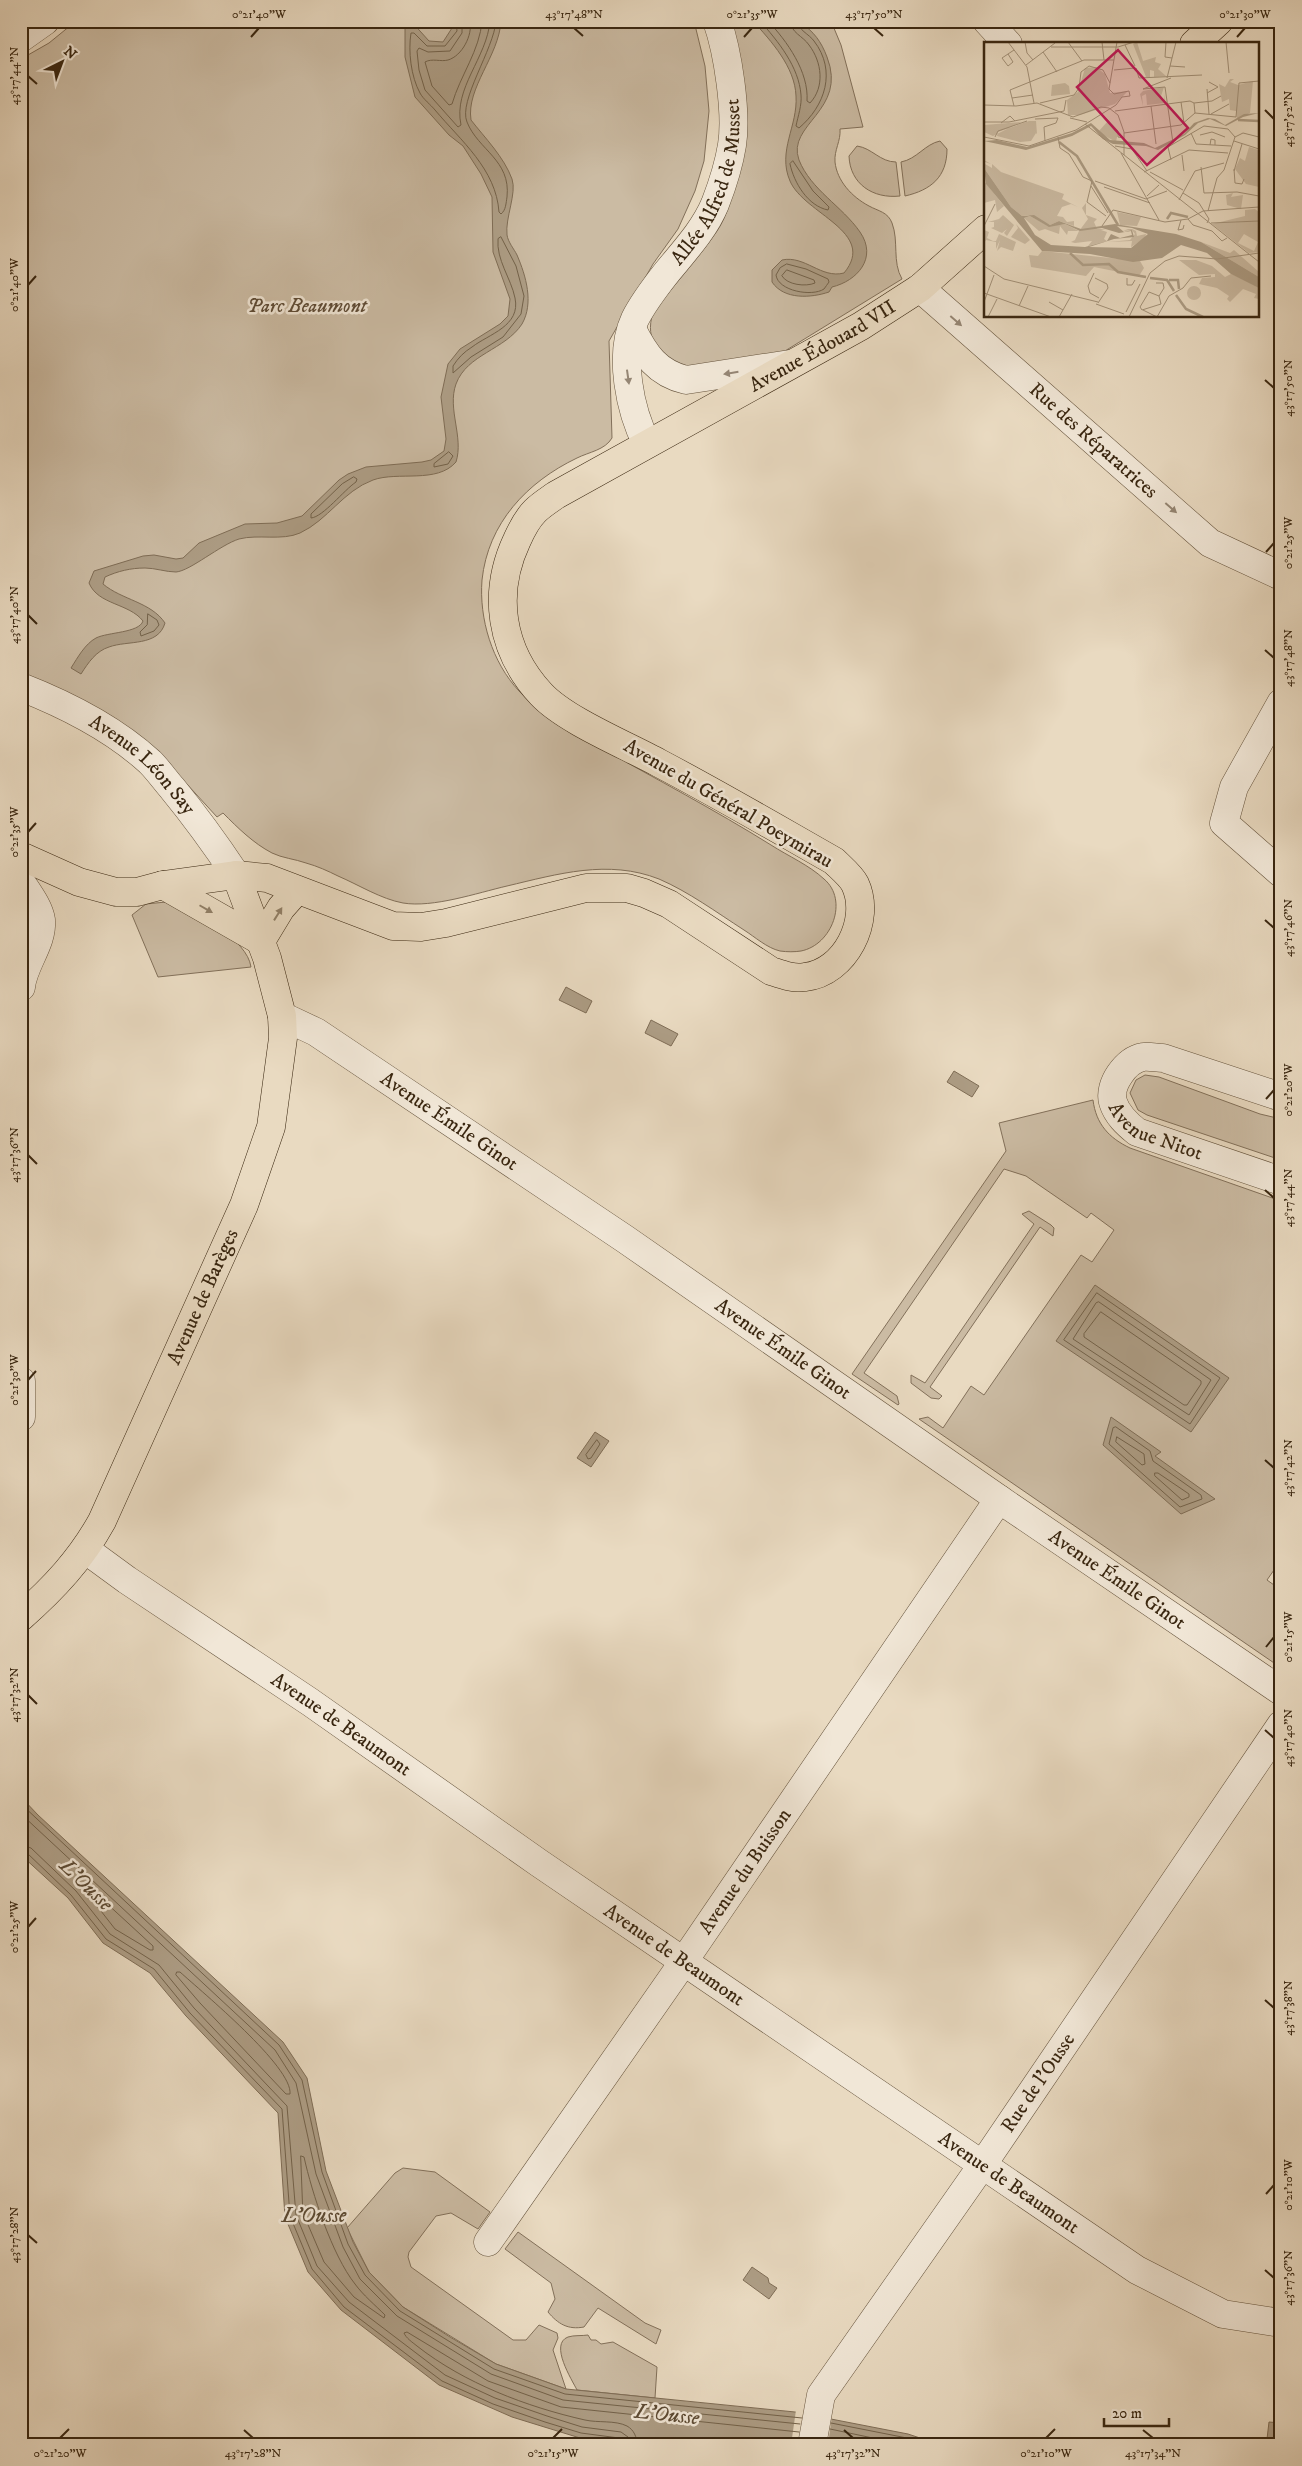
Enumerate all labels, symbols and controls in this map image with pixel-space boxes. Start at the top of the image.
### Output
text: 0°21'40"W [232,7,287,22]
text: 43°17'48"N [545,7,603,22]
text: 0°21'35"W [726,7,779,22]
text: 43°17'50"N [845,7,903,22]
text: 0°21'30"W [1219,7,1272,22]
north arrow [38,38,88,88]
inset map [984,42,1260,318]
text: N [60,43,81,64]
text: 43°17'44"N [7,47,22,105]
text: 43°17'52"N [1281,91,1296,147]
street label: Allée Alfred de Musset [665,98,746,270]
text: 0°21'40"W [7,257,22,312]
park label: Parc Beaumont [247,294,369,319]
street label: Avenue Édouard VII [745,294,901,398]
one-way arrow [949,315,962,326]
text: 43°17'50"N [1281,359,1296,417]
one-way arrow [625,369,633,385]
one-way arrow [722,369,738,377]
street label: Rue des Réparatrices [1024,377,1163,504]
one-way arrow [1164,502,1176,514]
text: 0°21'25"W [1281,516,1296,569]
text: 43°17'40"N [7,586,22,644]
text: 43°17'48"N [1281,629,1296,687]
street label: Avenue Léon Say [85,709,201,820]
street label: Avenue du Général Poeymirau [619,734,837,874]
text: 0°21'35"W [7,805,22,858]
text: 43°17'46"N [1281,899,1296,957]
one-way arrow [199,905,212,914]
one-way arrow [273,907,282,921]
text: 0°21'20"W [1281,1063,1296,1116]
street label: Avenue Émile Ginot [376,1066,523,1176]
street label: Avenue Nitot [1102,1098,1206,1166]
text: 43°17'36"N [7,1127,22,1183]
text: 43°17'44"N [1281,1169,1296,1227]
street label: Avenue de Barèges [161,1225,244,1369]
street label: Avenue Émile Ginot [710,1293,856,1405]
text: 0°21'30"W [7,1353,22,1406]
text: 43°17'42"N [1281,1439,1296,1497]
street label: Avenue Émile Ginot [1044,1524,1191,1635]
text: 0°21'15"W [1281,1611,1296,1662]
text: 43°17'32"N [7,1667,22,1723]
street label: Avenue de Beaumont [266,1667,416,1782]
text: 43°17'40"N [1281,1709,1296,1767]
street label: Avenue du Buisson [693,1803,797,1939]
water label: L'Ousse [53,1853,119,1917]
street label: Avenue de Beaumont [599,1898,749,2012]
text: 0°21'25"W [7,1900,22,1953]
text: 43°17'38"N [1281,1980,1296,2036]
street label: Rue de l'Ousse [995,2028,1081,2137]
street label: Avenue de Beaumont [934,2126,1084,2240]
text: 0°21'10"W [1281,2158,1296,2211]
water label: L'Ousse [281,2203,347,2229]
text: 43°17'28"N [7,2206,22,2263]
text: 43°17'36"N [1281,2250,1296,2306]
scale bar [1104,2396,1170,2428]
water label: L'Ousse [633,2399,701,2431]
text: 20 m [1112,2404,1142,2423]
text: 0°21'20"W [34,2446,87,2461]
text: 43°17'28"N [225,2446,282,2461]
text: 0°21'15"W [528,2446,579,2461]
text: 43°17'32"N [825,2446,881,2461]
text: 0°21'10"W [1020,2446,1073,2461]
text: 43°17'34"N [1125,2446,1181,2461]

